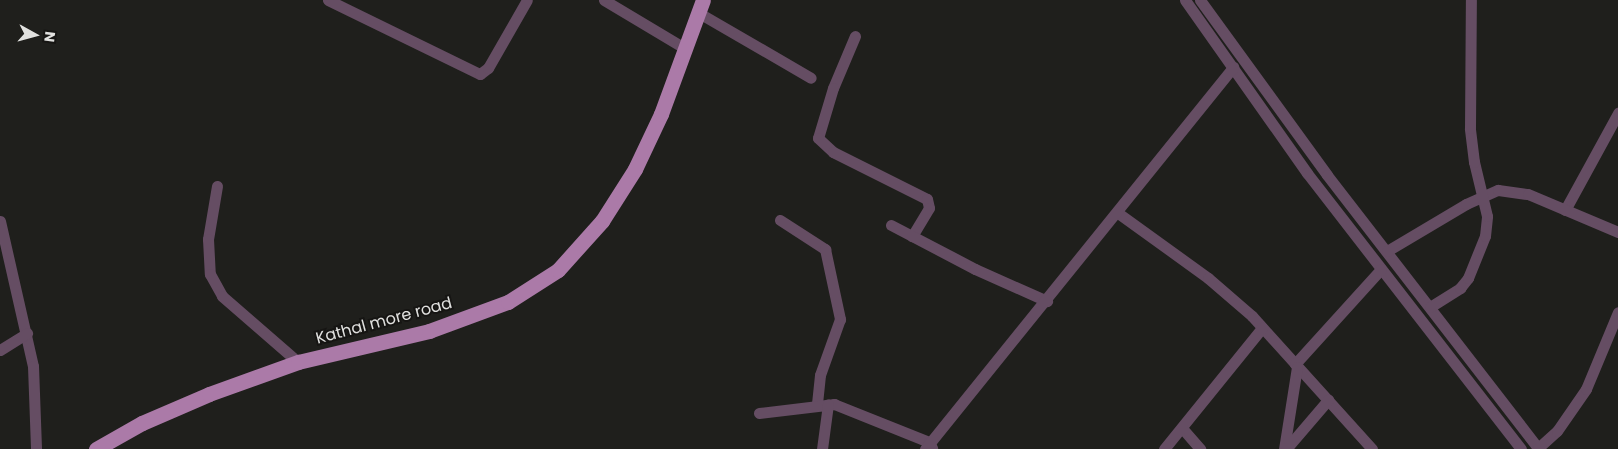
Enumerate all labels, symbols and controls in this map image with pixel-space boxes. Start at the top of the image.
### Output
north arrow [10,10,60,60]
text: N [39,30,60,43]
street label: Kathal more road [314,294,454,348]

